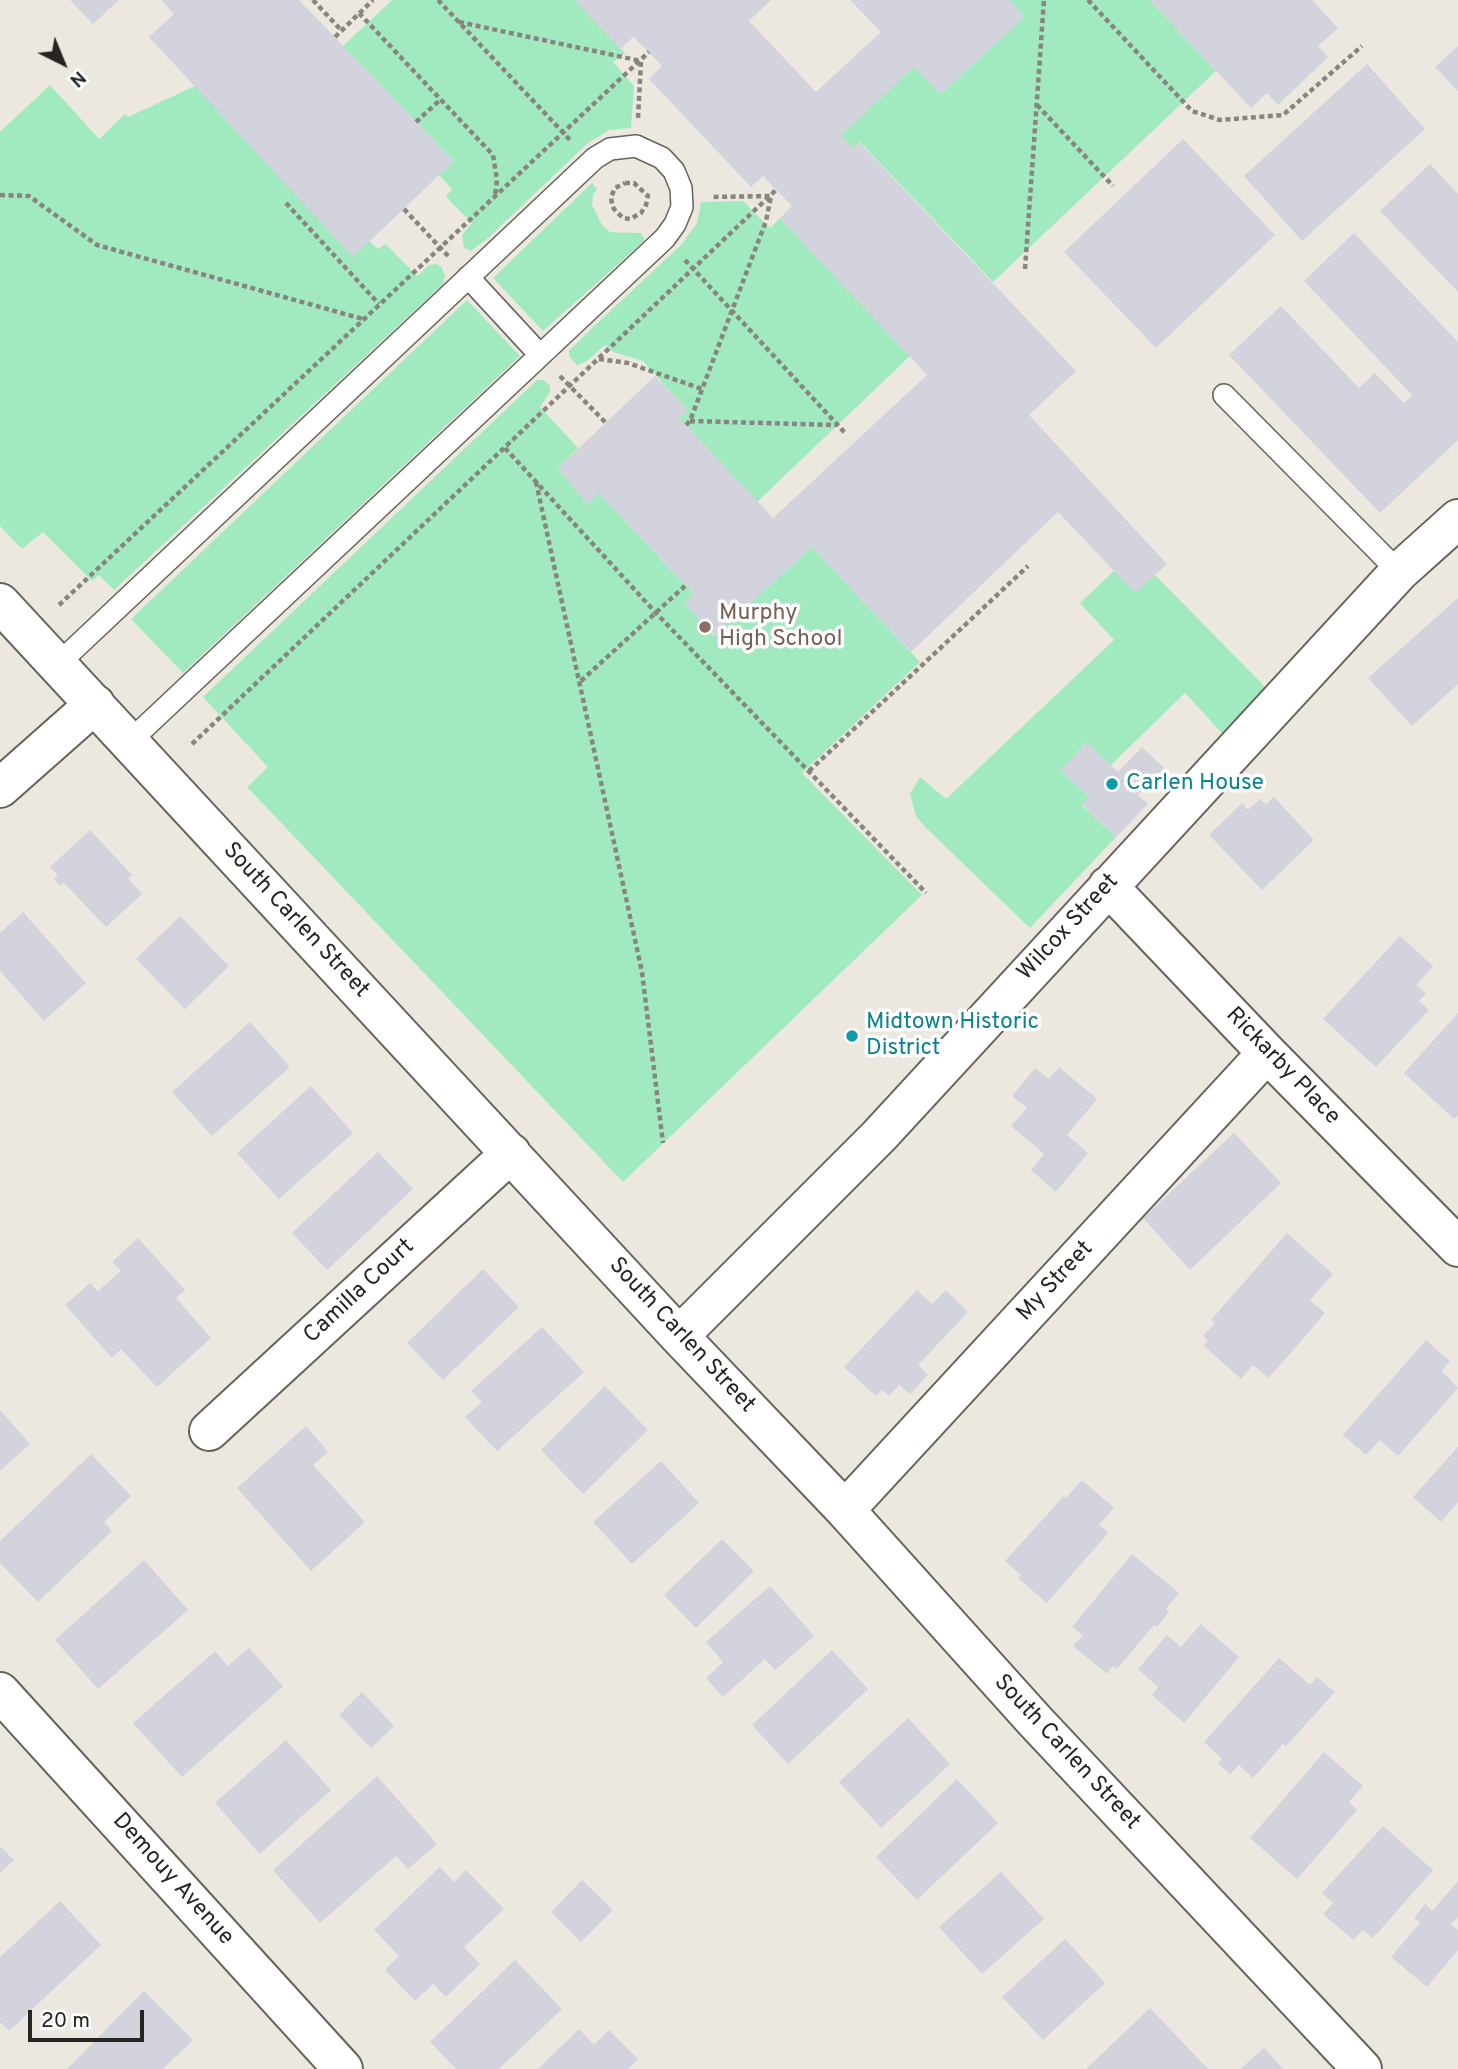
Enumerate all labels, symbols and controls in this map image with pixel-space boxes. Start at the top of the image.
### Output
north arrow [28,28,98,98]
text: N [64,65,90,92]
place label: Murphy High School [719,600,842,654]
marker: Murphy High School [697,619,713,635]
place label: Carlen House [1126,770,1264,798]
marker: Carlen House [1104,776,1120,792]
street label: South Carlen Street [216,838,374,1004]
street label: Wilcox Street [1013,869,1125,987]
street label: Rickarby Place [1219,1002,1345,1132]
place label: Midtown Historic District [866,1009,1039,1063]
marker: Midtown Historic District [844,1028,860,1044]
street label: Camilla Court [299,1234,421,1350]
street label: My Street [1012,1236,1100,1328]
street label: South Carlen Street [602,1253,760,1419]
street label: South Carlen Street [987,1670,1145,1836]
street label: Demouy Avenue [105,1808,239,1952]
scale bar [32,1996,147,2040]
text: 20 m [41,2008,90,2035]

